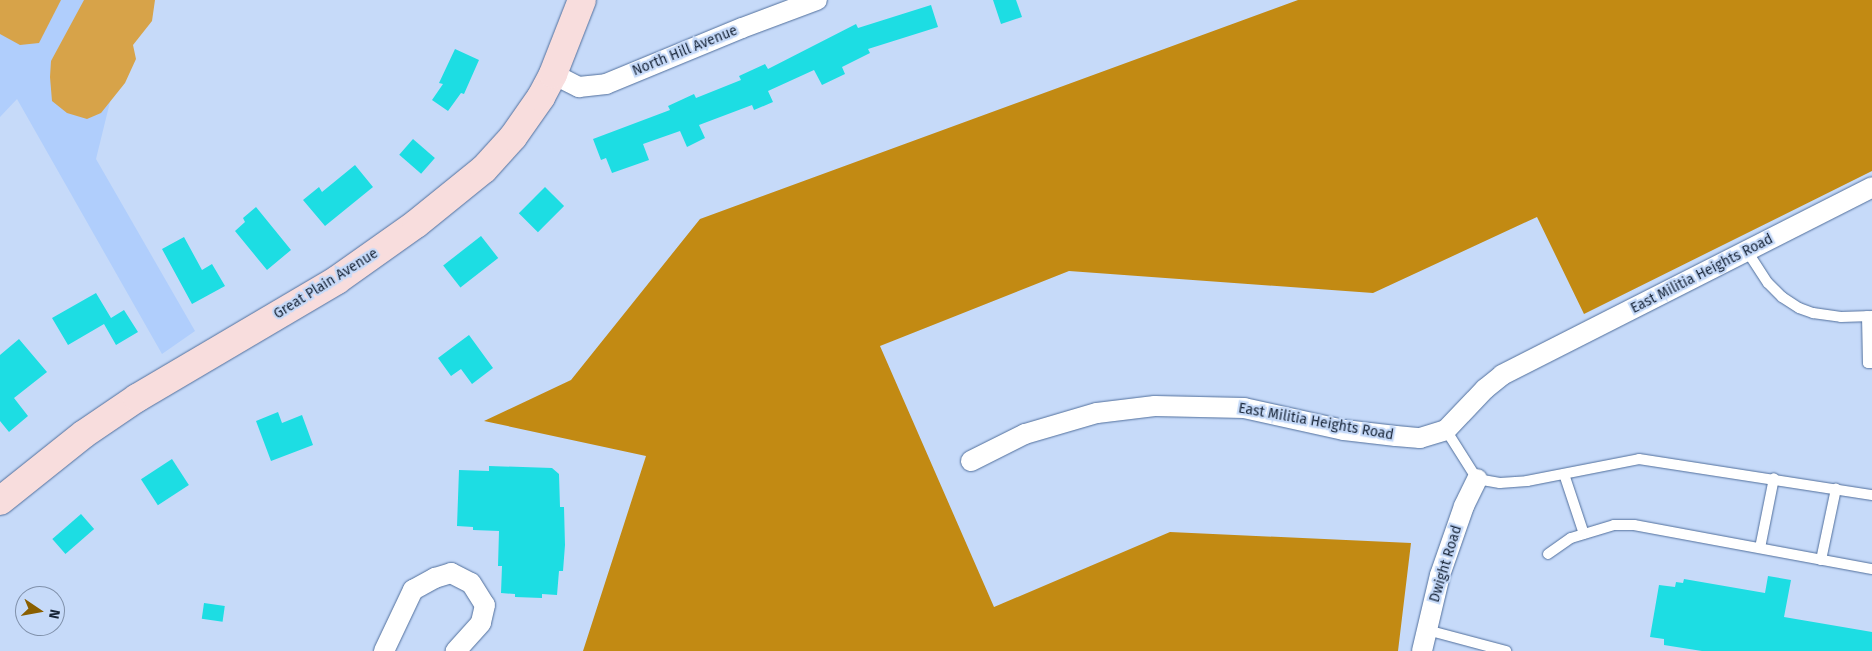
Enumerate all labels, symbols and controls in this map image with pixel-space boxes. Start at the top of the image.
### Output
street label: North Hill Avenue [630,22,740,80]
street label: East Militia Heights Road [1628,231,1776,317]
street label: Great Plain Avenue [271,245,381,323]
street label: East Militia Heights Road [1237,400,1395,444]
street label: Dwight Road [1426,524,1466,604]
north arrow [15,586,65,636]
text: N [45,608,63,620]

